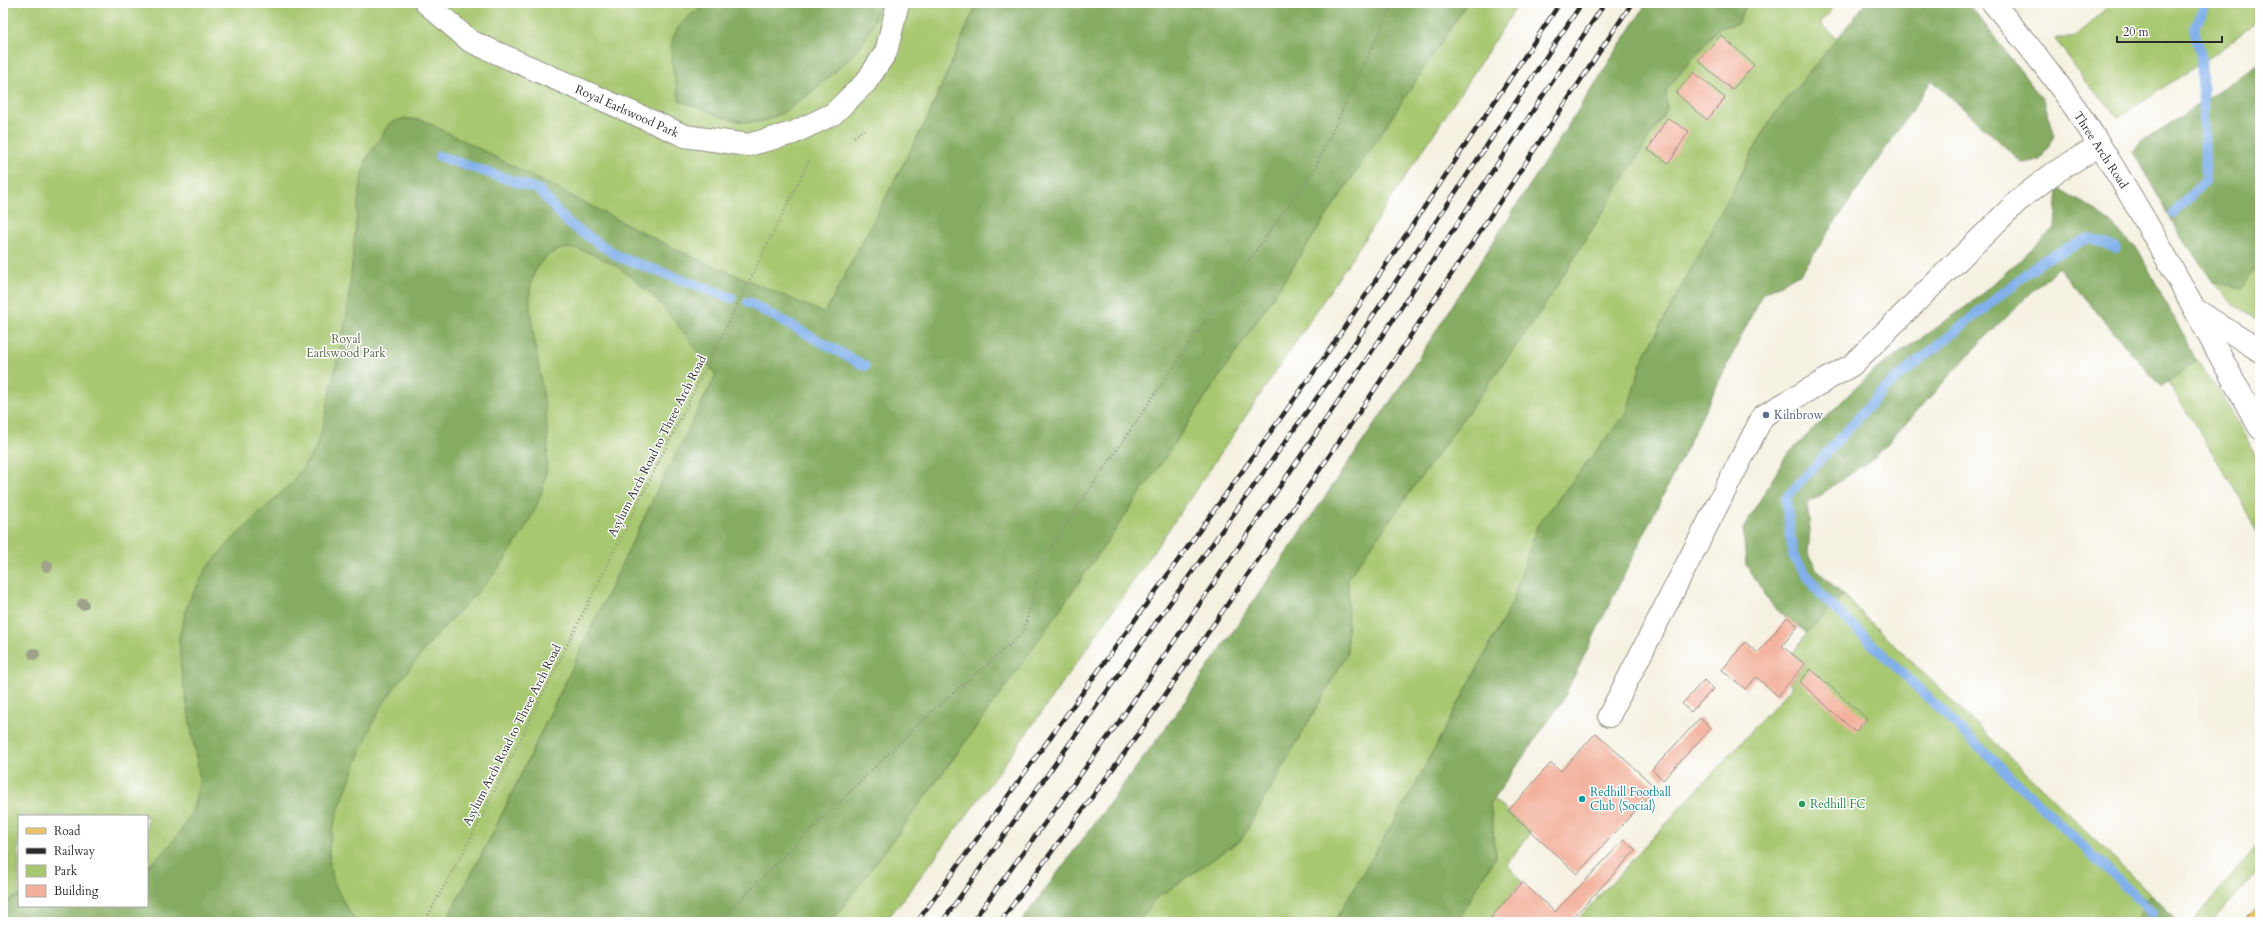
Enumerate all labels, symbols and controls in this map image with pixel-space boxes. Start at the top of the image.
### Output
scale bar [2117,18,2222,44]
text: 20 m [2123,24,2150,40]
street label: Royal Earlswood Park [573,81,682,141]
street label: Three Arch Road [2070,109,2132,192]
park label: Royal Earlswood Park [306,331,386,361]
street label: Asylum Arch Road to Three Arch Road [604,352,710,539]
place label: Kilnbrow [1774,407,1823,423]
marker: Kilnbrow [1761,410,1771,420]
street label: Asylum Arch Road to Three Arch Road [459,641,565,828]
place label: Redhill Football Club (Social) [1590,784,1671,814]
marker: Redhill Football Club (Social) [1577,794,1587,804]
place label: Redhill FC [1810,796,1865,812]
marker: Redhill FC [1797,799,1807,809]
legend [18,815,148,907]
text: Road [54,823,81,839]
text: Railway [54,843,96,859]
text: Park [54,863,78,879]
text: Building [54,883,99,899]

